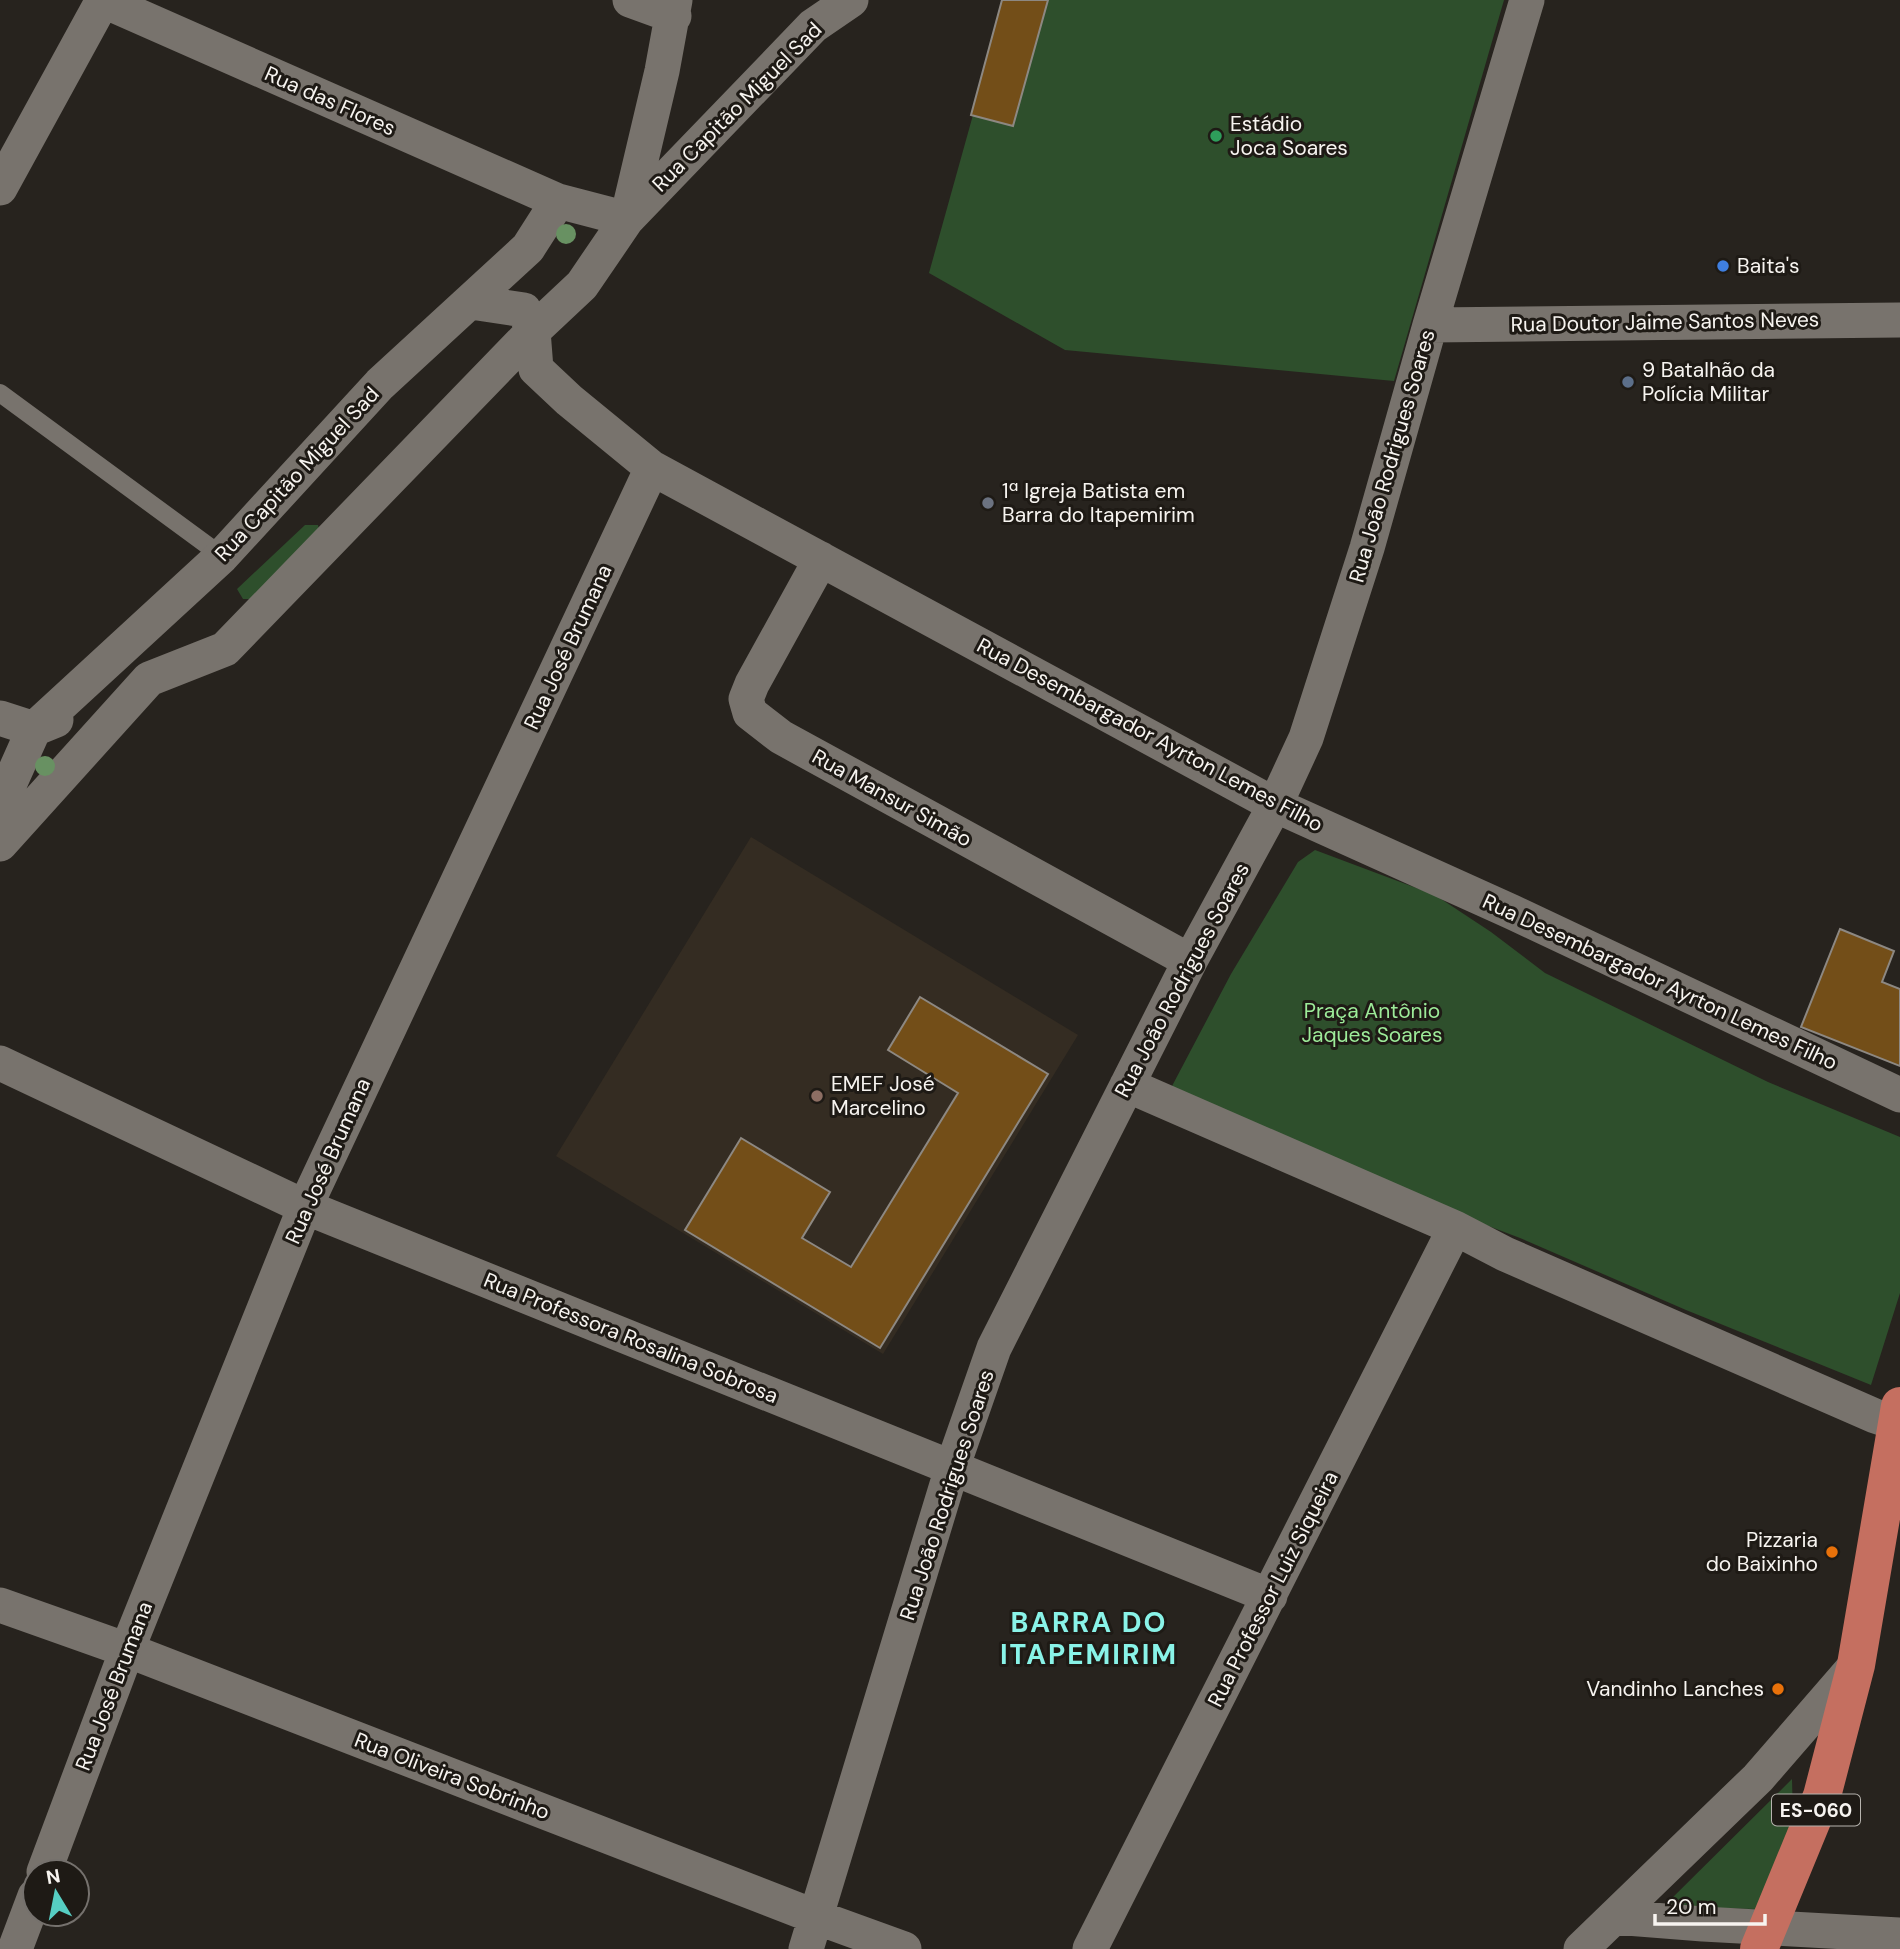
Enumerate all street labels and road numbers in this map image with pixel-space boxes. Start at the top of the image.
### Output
street label: Rua Capitão Miguel Sad [646,16,828,198]
street label: Rua das Flores [260,60,400,142]
street label: Rua Doutor Jaime Santos Neves [1510,305,1820,339]
street label: Rua João Rodrigues Soares [1342,326,1442,586]
street label: Rua Capitão Miguel Sad [209,381,385,567]
street label: Rua José Brumana [518,560,618,734]
street label: Rua Desembargador Ayrton Lemes Filho [972,632,1328,838]
street label: Rua Mansur Simão [807,743,977,853]
street label: Rua João Rodrigues Soares [1108,858,1256,1102]
street label: Rua Desembargador Ayrton Lemes Filho [1478,887,1842,1077]
street label: Rua José Brumana [279,1074,377,1248]
street label: Rua Professora Rosalina Sobrosa [480,1266,782,1410]
street label: Rua João Rodrigues Soares [893,1366,1001,1624]
street label: Rua Professor Luiz Siqueira [1201,1466,1345,1712]
street label: Rua José Brumana [69,1598,159,1774]
street label: Rua Oliveira Sobrinho [350,1726,554,1826]
road number: ES-060 [1772,1794,1860,1826]

